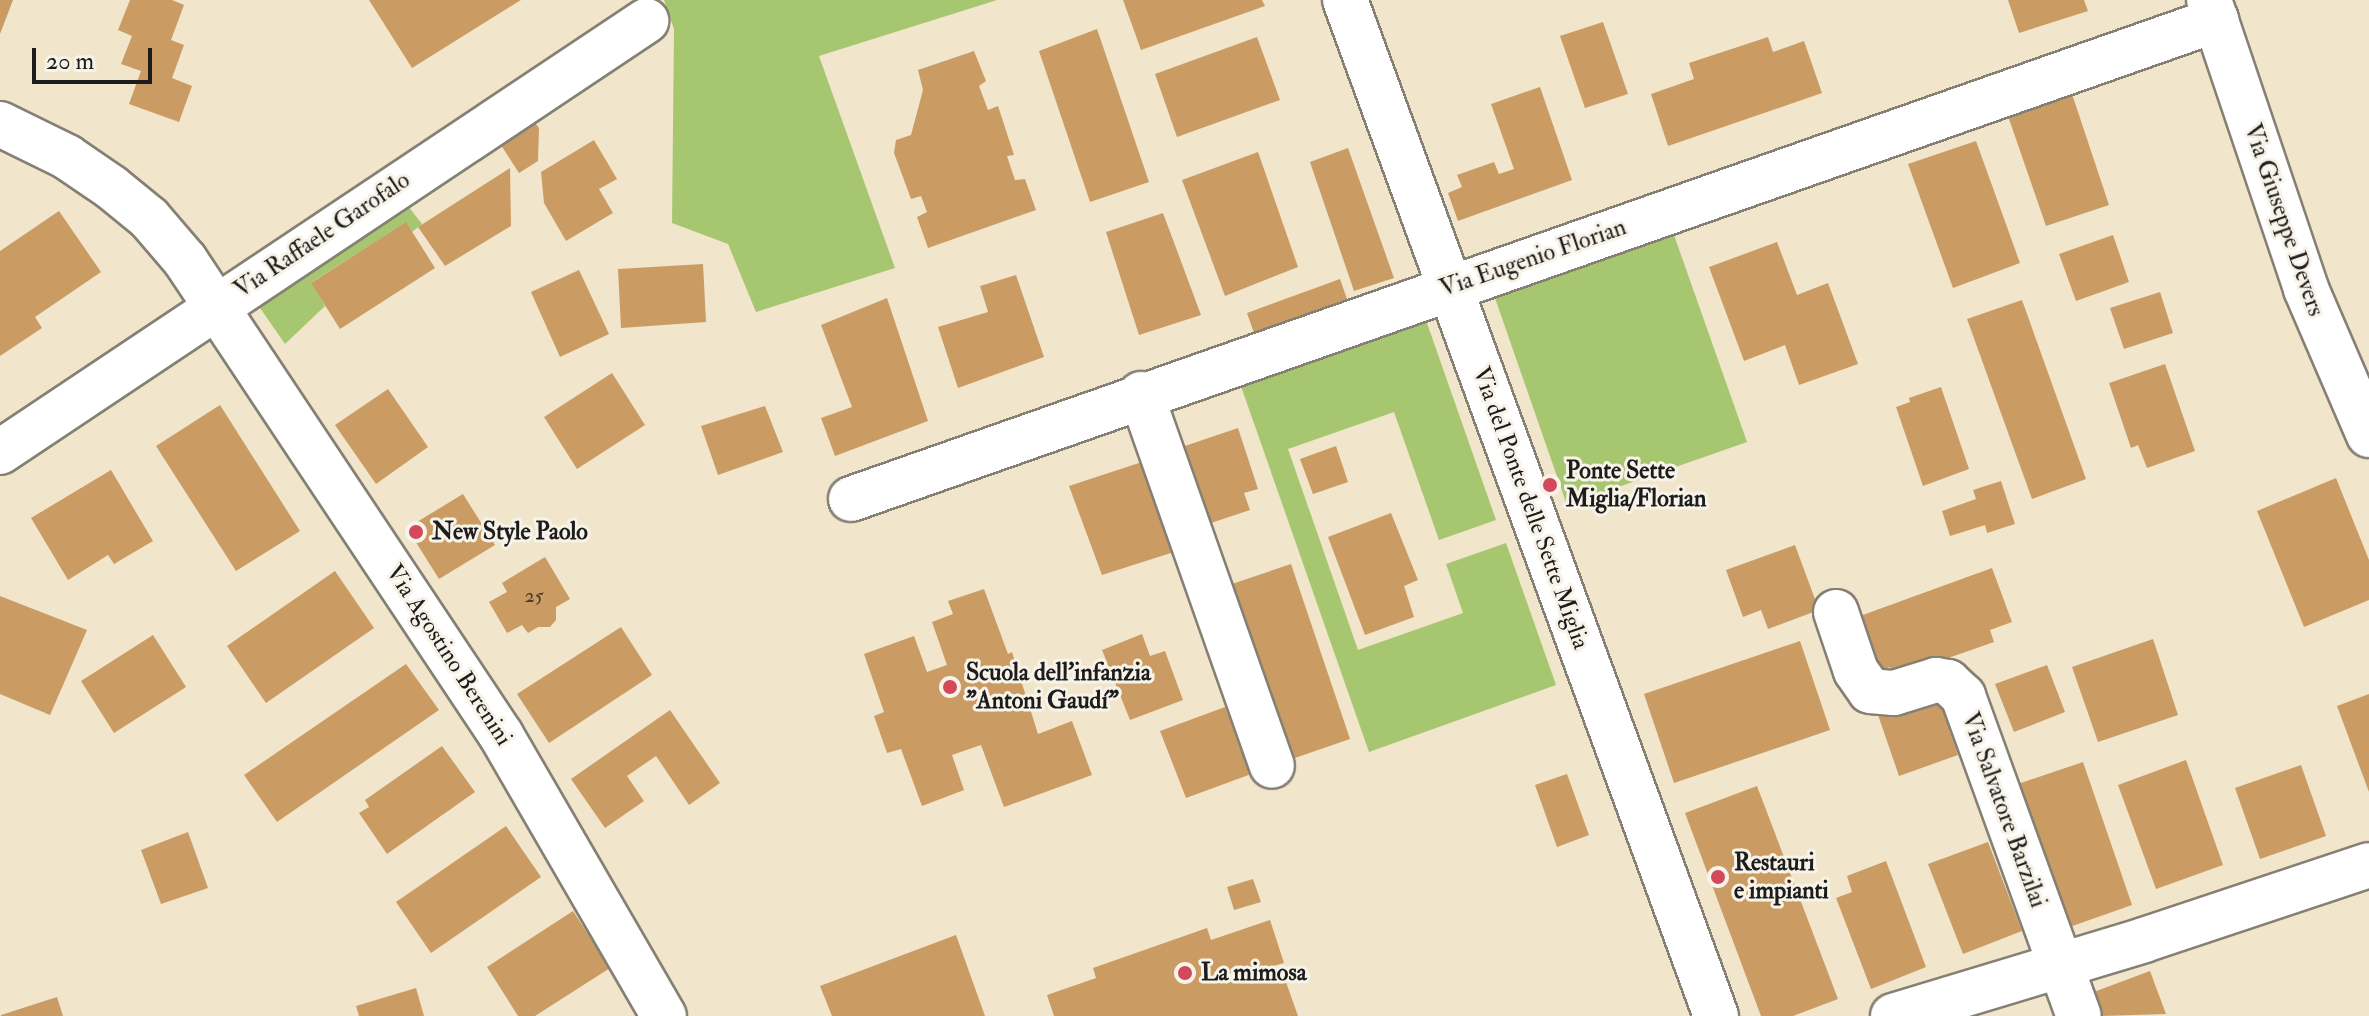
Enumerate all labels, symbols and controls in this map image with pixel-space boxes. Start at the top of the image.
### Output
scale bar [36,32,156,82]
text: 20 m [46,46,94,77]
street label: Via Giuseppe Devers [2238,120,2330,320]
street label: Via Raffaele Garofalo [229,166,415,304]
street label: Via Eugenio Florian [1436,213,1630,303]
street label: Via del Ponte delle Sette Miglia [1466,363,1596,653]
place label: Ponte Sette Miglia/Florian [1566,457,1706,513]
marker: Ponte Sette Miglia/Florian [1541,476,1559,494]
place label: New Style Paolo [432,518,588,546]
marker: New Style Paolo [407,523,425,541]
street label: Via Agostino Berenini [380,559,518,751]
house number: 25 [525,583,543,607]
place label: Scuola dell'infanzia "Antoni Gaudí" [966,659,1151,715]
marker: Scuola dell'infanzia "Antoni Gaudí" [941,678,959,696]
street label: Via Salvatore Barzilai [1955,708,2053,912]
place label: Restauri e impianti [1734,849,1829,905]
marker: Restauri e impianti [1709,868,1727,886]
place label: La mimosa [1201,959,1306,987]
marker: La mimosa [1176,964,1194,982]

